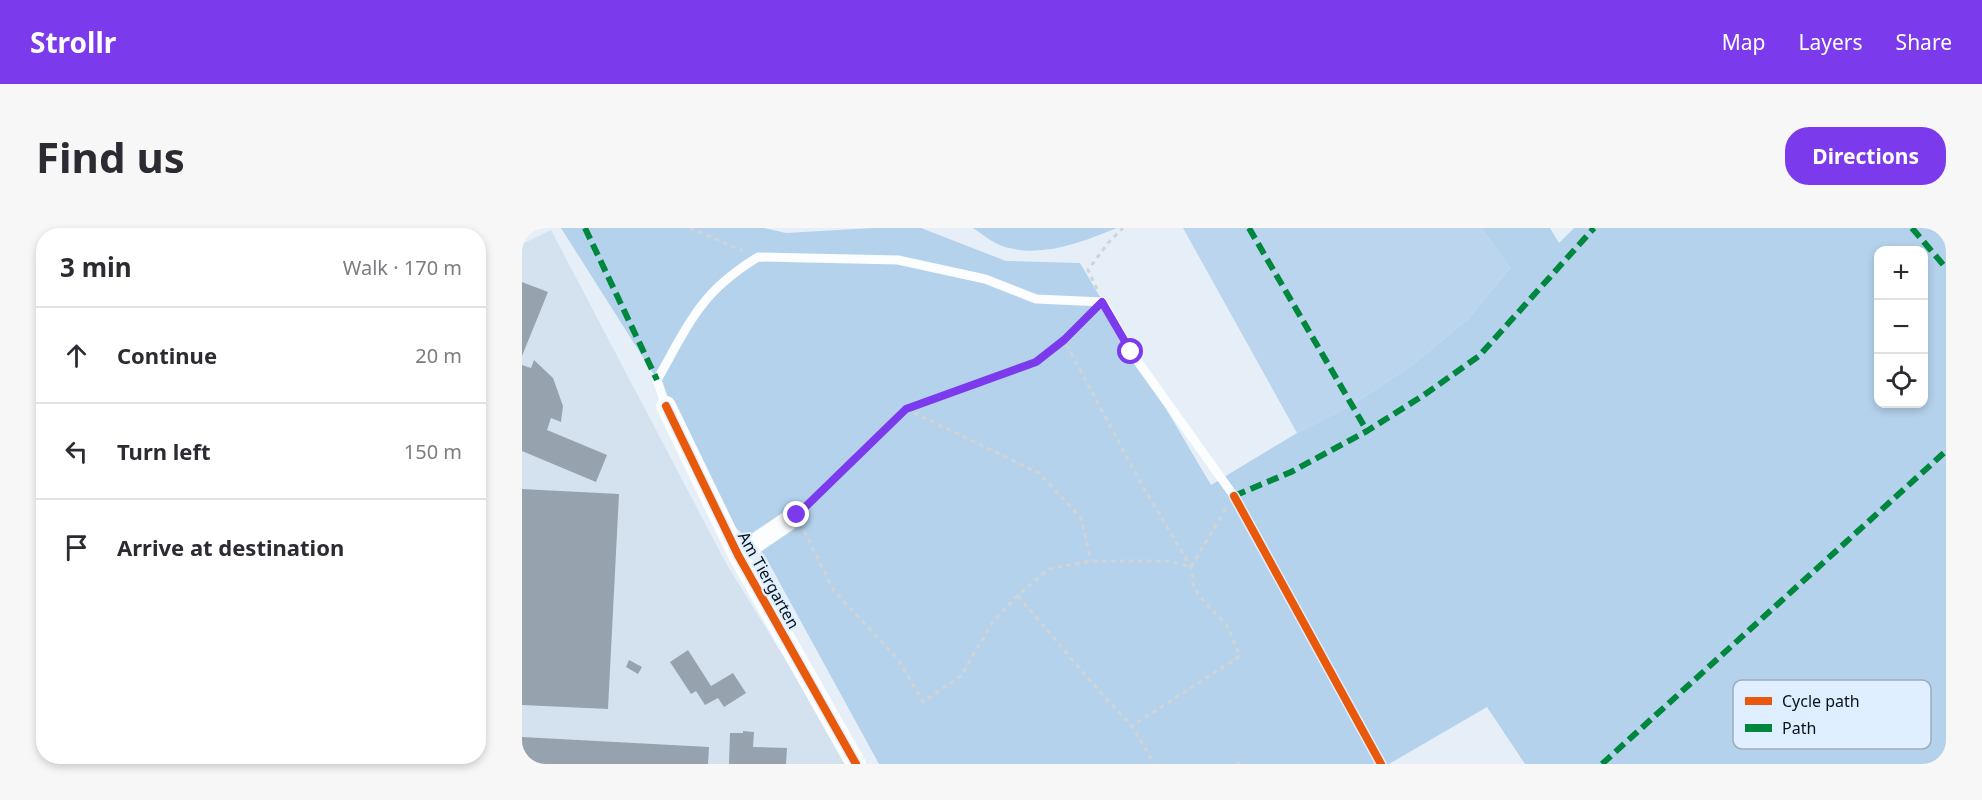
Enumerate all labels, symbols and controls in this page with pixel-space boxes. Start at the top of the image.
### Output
text: Strollr [30,23,116,61]
text: Map [1722,28,1766,56]
text: Layers [1799,28,1863,56]
text: Share [1896,28,1952,56]
button: Directions [1785,127,1946,185]
text: Find us [36,128,185,185]
map controls [1874,246,1928,408]
button: + [1874,246,1928,300]
text: 3 min [60,249,132,285]
text: Walk · 170 m [343,254,462,281]
button: − [1874,300,1928,354]
route start [1117,338,1143,364]
icon: ahead [60,339,93,372]
text: Continue [117,340,217,370]
text: 20 m [415,342,462,369]
button: locate [1874,354,1928,408]
icon: left [60,435,93,468]
text: Turn left [117,436,211,466]
text: 150 m [404,438,462,465]
route end [783,501,809,527]
street label: Am Tiergarten [733,527,805,633]
icon: arrive [60,531,93,564]
text: Arrive at destination [117,532,344,562]
legend [1733,680,1931,749]
text: Cycle path [1782,690,1860,712]
text: Path [1782,717,1816,739]

